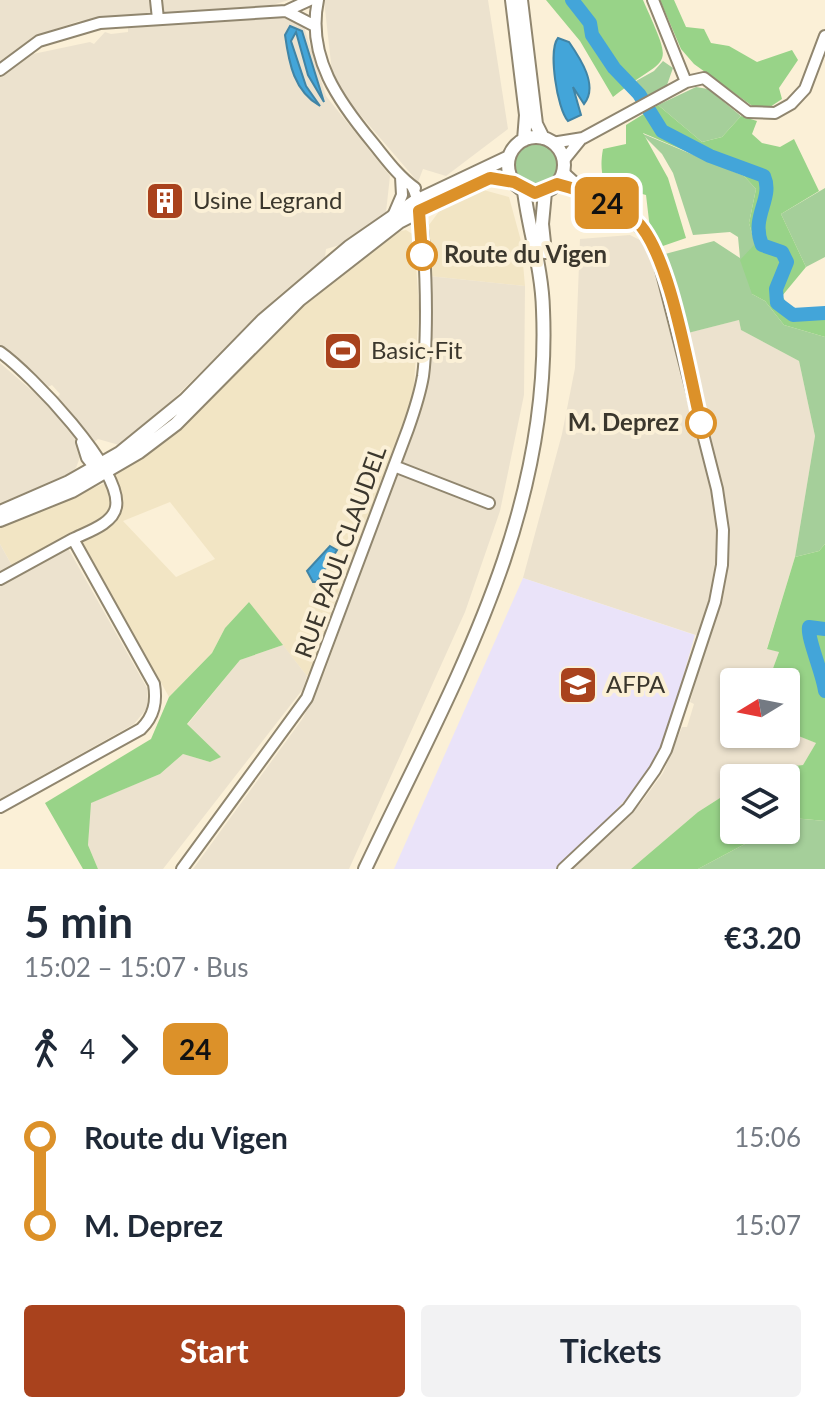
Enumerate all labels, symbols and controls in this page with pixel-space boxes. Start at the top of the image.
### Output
line badge: 24 [571,177,643,229]
building icon: Usine Legrand [144,180,186,222]
place label: Usine Legrand [193,185,342,214]
text: 24 [591,186,623,220]
place label: Route du Vigen [444,239,607,268]
marker: Route du Vigen [407,240,437,270]
sports icon: Basic-Fit [322,330,364,372]
place label: Basic-Fit [371,335,463,364]
place label: M. Deprez [568,407,679,436]
marker: M. Deprez [686,408,716,438]
street label: RUE PAUL CLAUDEL [288,442,391,661]
school or university icon: AFPA [557,664,599,706]
north arrow [720,668,800,748]
map controls [720,668,800,844]
place label: AFPA [606,669,666,698]
button: layers [720,764,800,844]
text: 5 min [24,895,133,947]
text: €3.20 [724,919,801,955]
text: 15:02 – 15:07 · Bus [24,951,248,983]
icon: walk [24,1027,68,1071]
icon: forward [107,1027,151,1071]
text: 24 [179,1032,212,1066]
text: 4 [80,1033,95,1065]
text: Route du Vigen [84,1119,288,1155]
text: 15:06 [734,1121,801,1153]
text: M. Deprez [84,1207,223,1243]
text: 15:07 [734,1209,801,1241]
button: Start [24,1305,405,1397]
button: Tickets [421,1305,801,1397]

